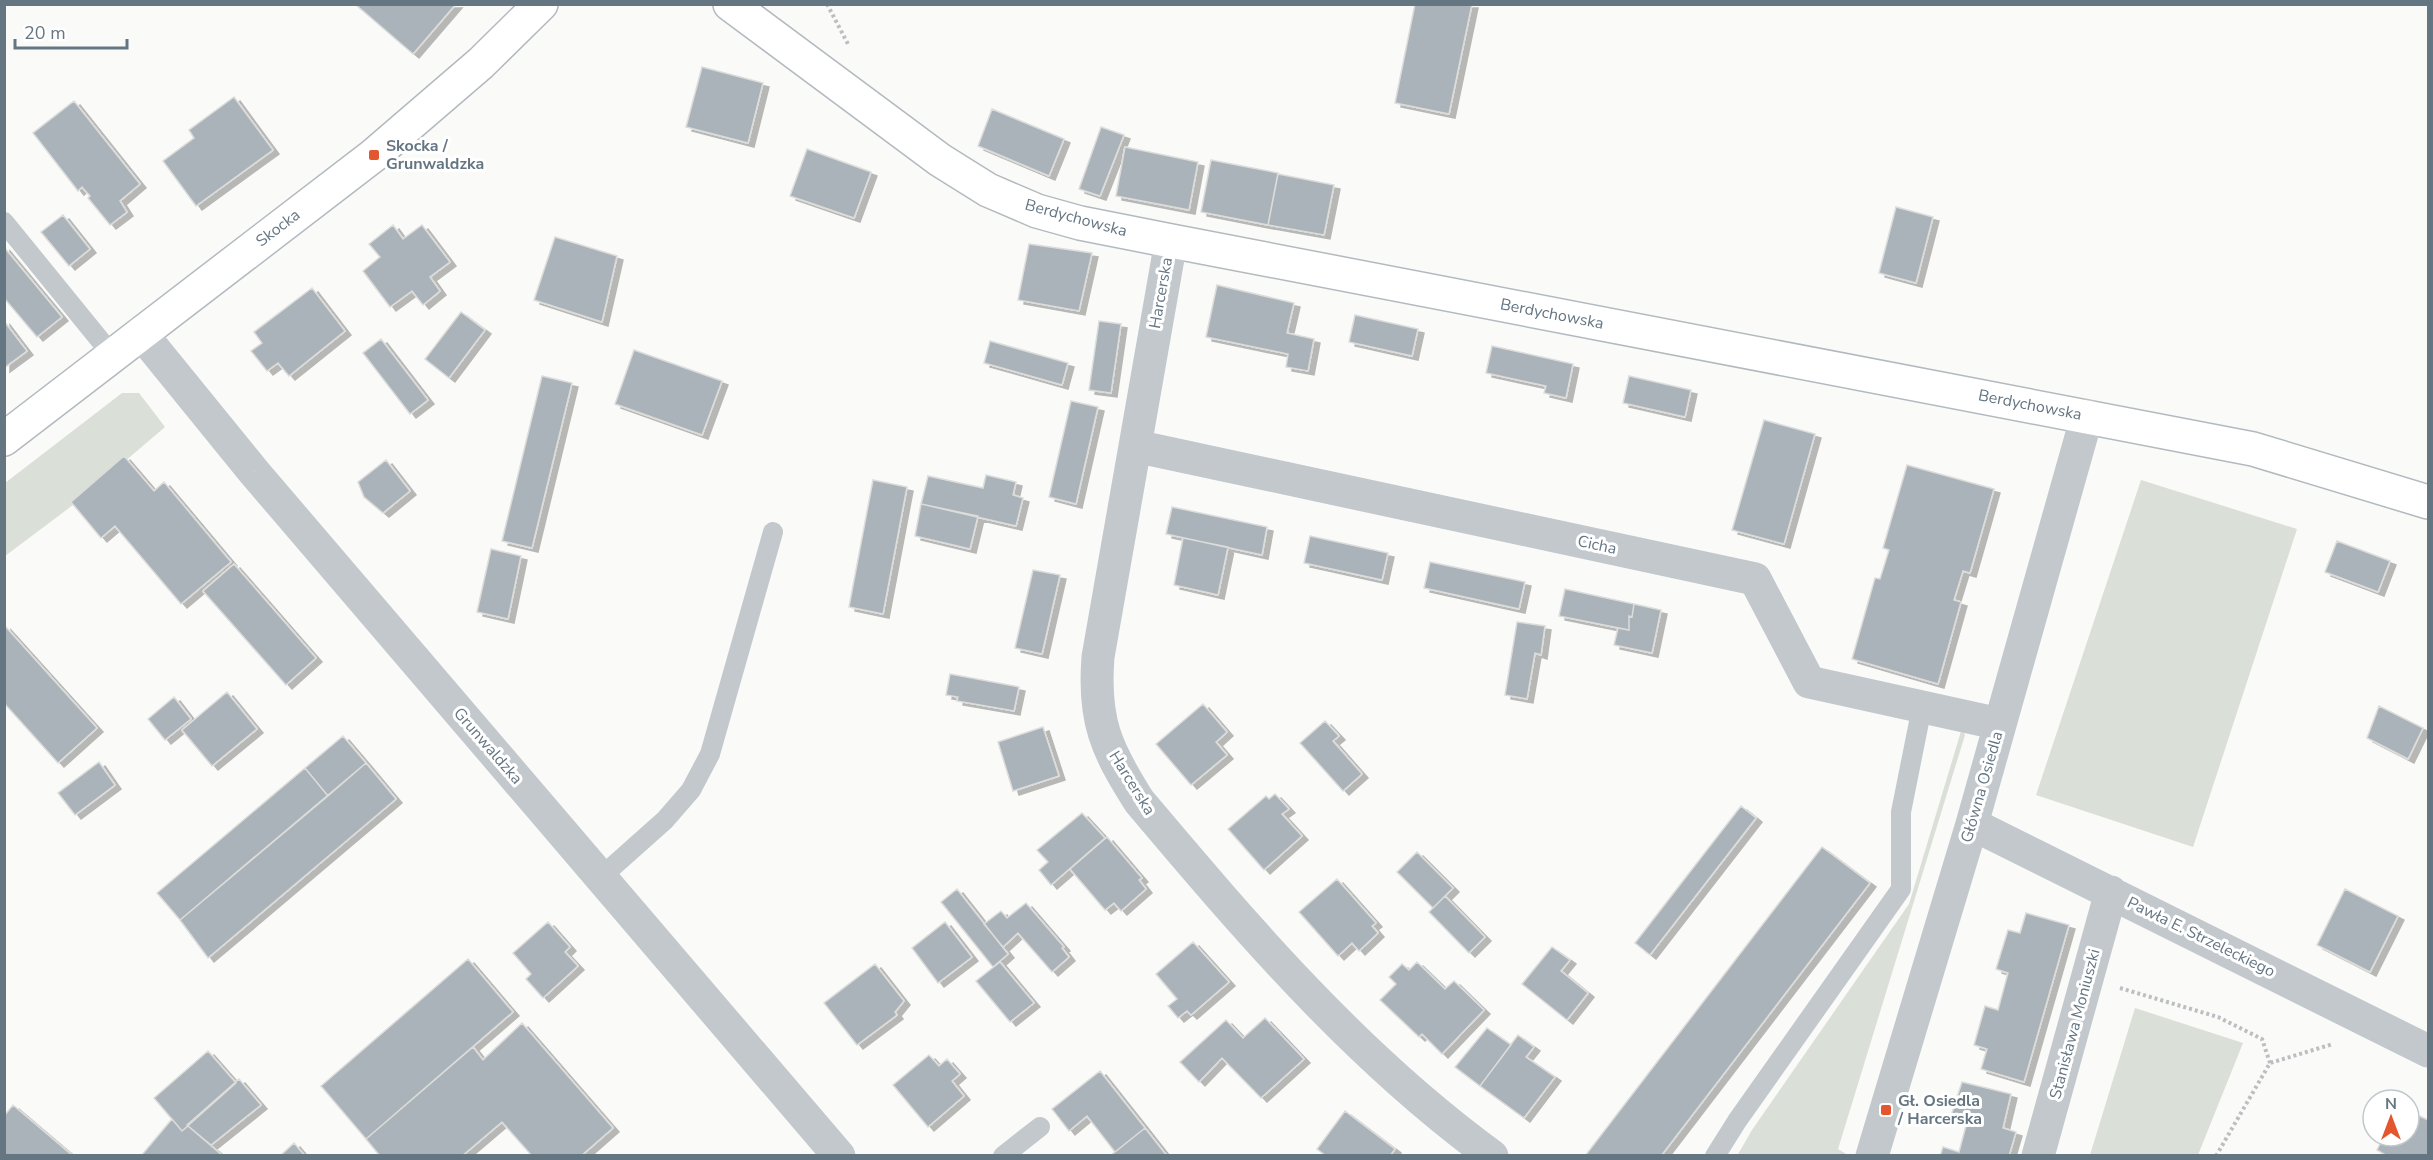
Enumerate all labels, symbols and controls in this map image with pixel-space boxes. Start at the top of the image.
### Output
scale bar [15,12,128,50]
text: 20 m [24,21,66,45]
place label: Skocka / Grunwaldzka [386,135,484,175]
marker: Skocka / Grunwaldzka [367,148,381,162]
street label: Berdychowska [1022,194,1130,242]
street label: Skocka [251,204,305,252]
street label: Harcerska [1144,256,1178,330]
street label: Berdychowska [1498,293,1606,335]
street label: Berdychowska [1976,384,2084,426]
street label: Cicha [1575,530,1619,560]
street label: Grunwaldzka [449,703,527,789]
street label: Główna Osiedla [1956,729,2008,845]
street label: Harcerska [1104,747,1160,819]
street label: Pawła E. Strzeleckiego [2123,892,2279,982]
street label: Stanisława Moniuszki [2044,947,2106,1101]
north arrow [2361,1088,2421,1148]
place label: Gł. Osiedla / Harcerska [1897,1090,1982,1130]
text: N [2385,1093,2397,1115]
marker: Gł. Osiedla / Harcerska [1879,1103,1893,1117]

